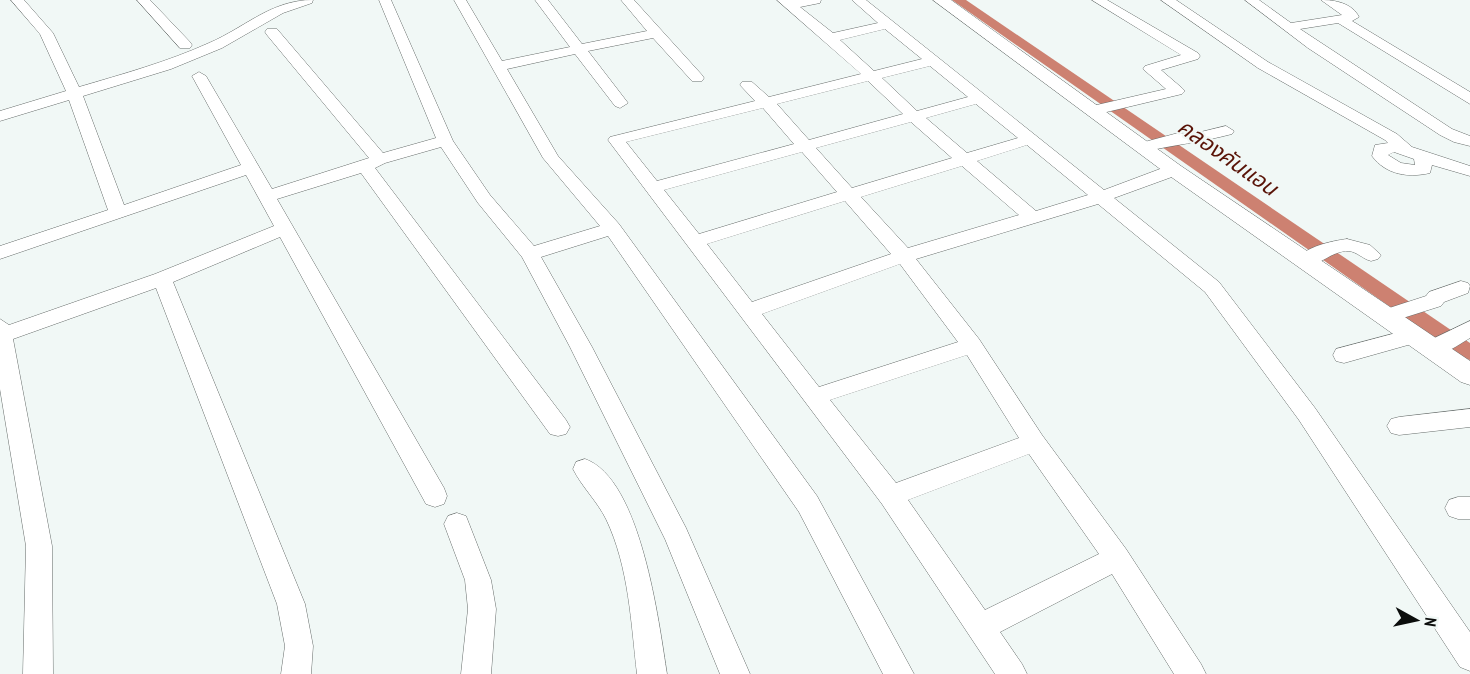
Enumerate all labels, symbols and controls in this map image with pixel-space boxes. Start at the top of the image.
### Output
water label: คลองคันแอน [1172,112,1285,203]
north arrow [1386,590,1446,650]
text: N [1420,616,1441,628]

